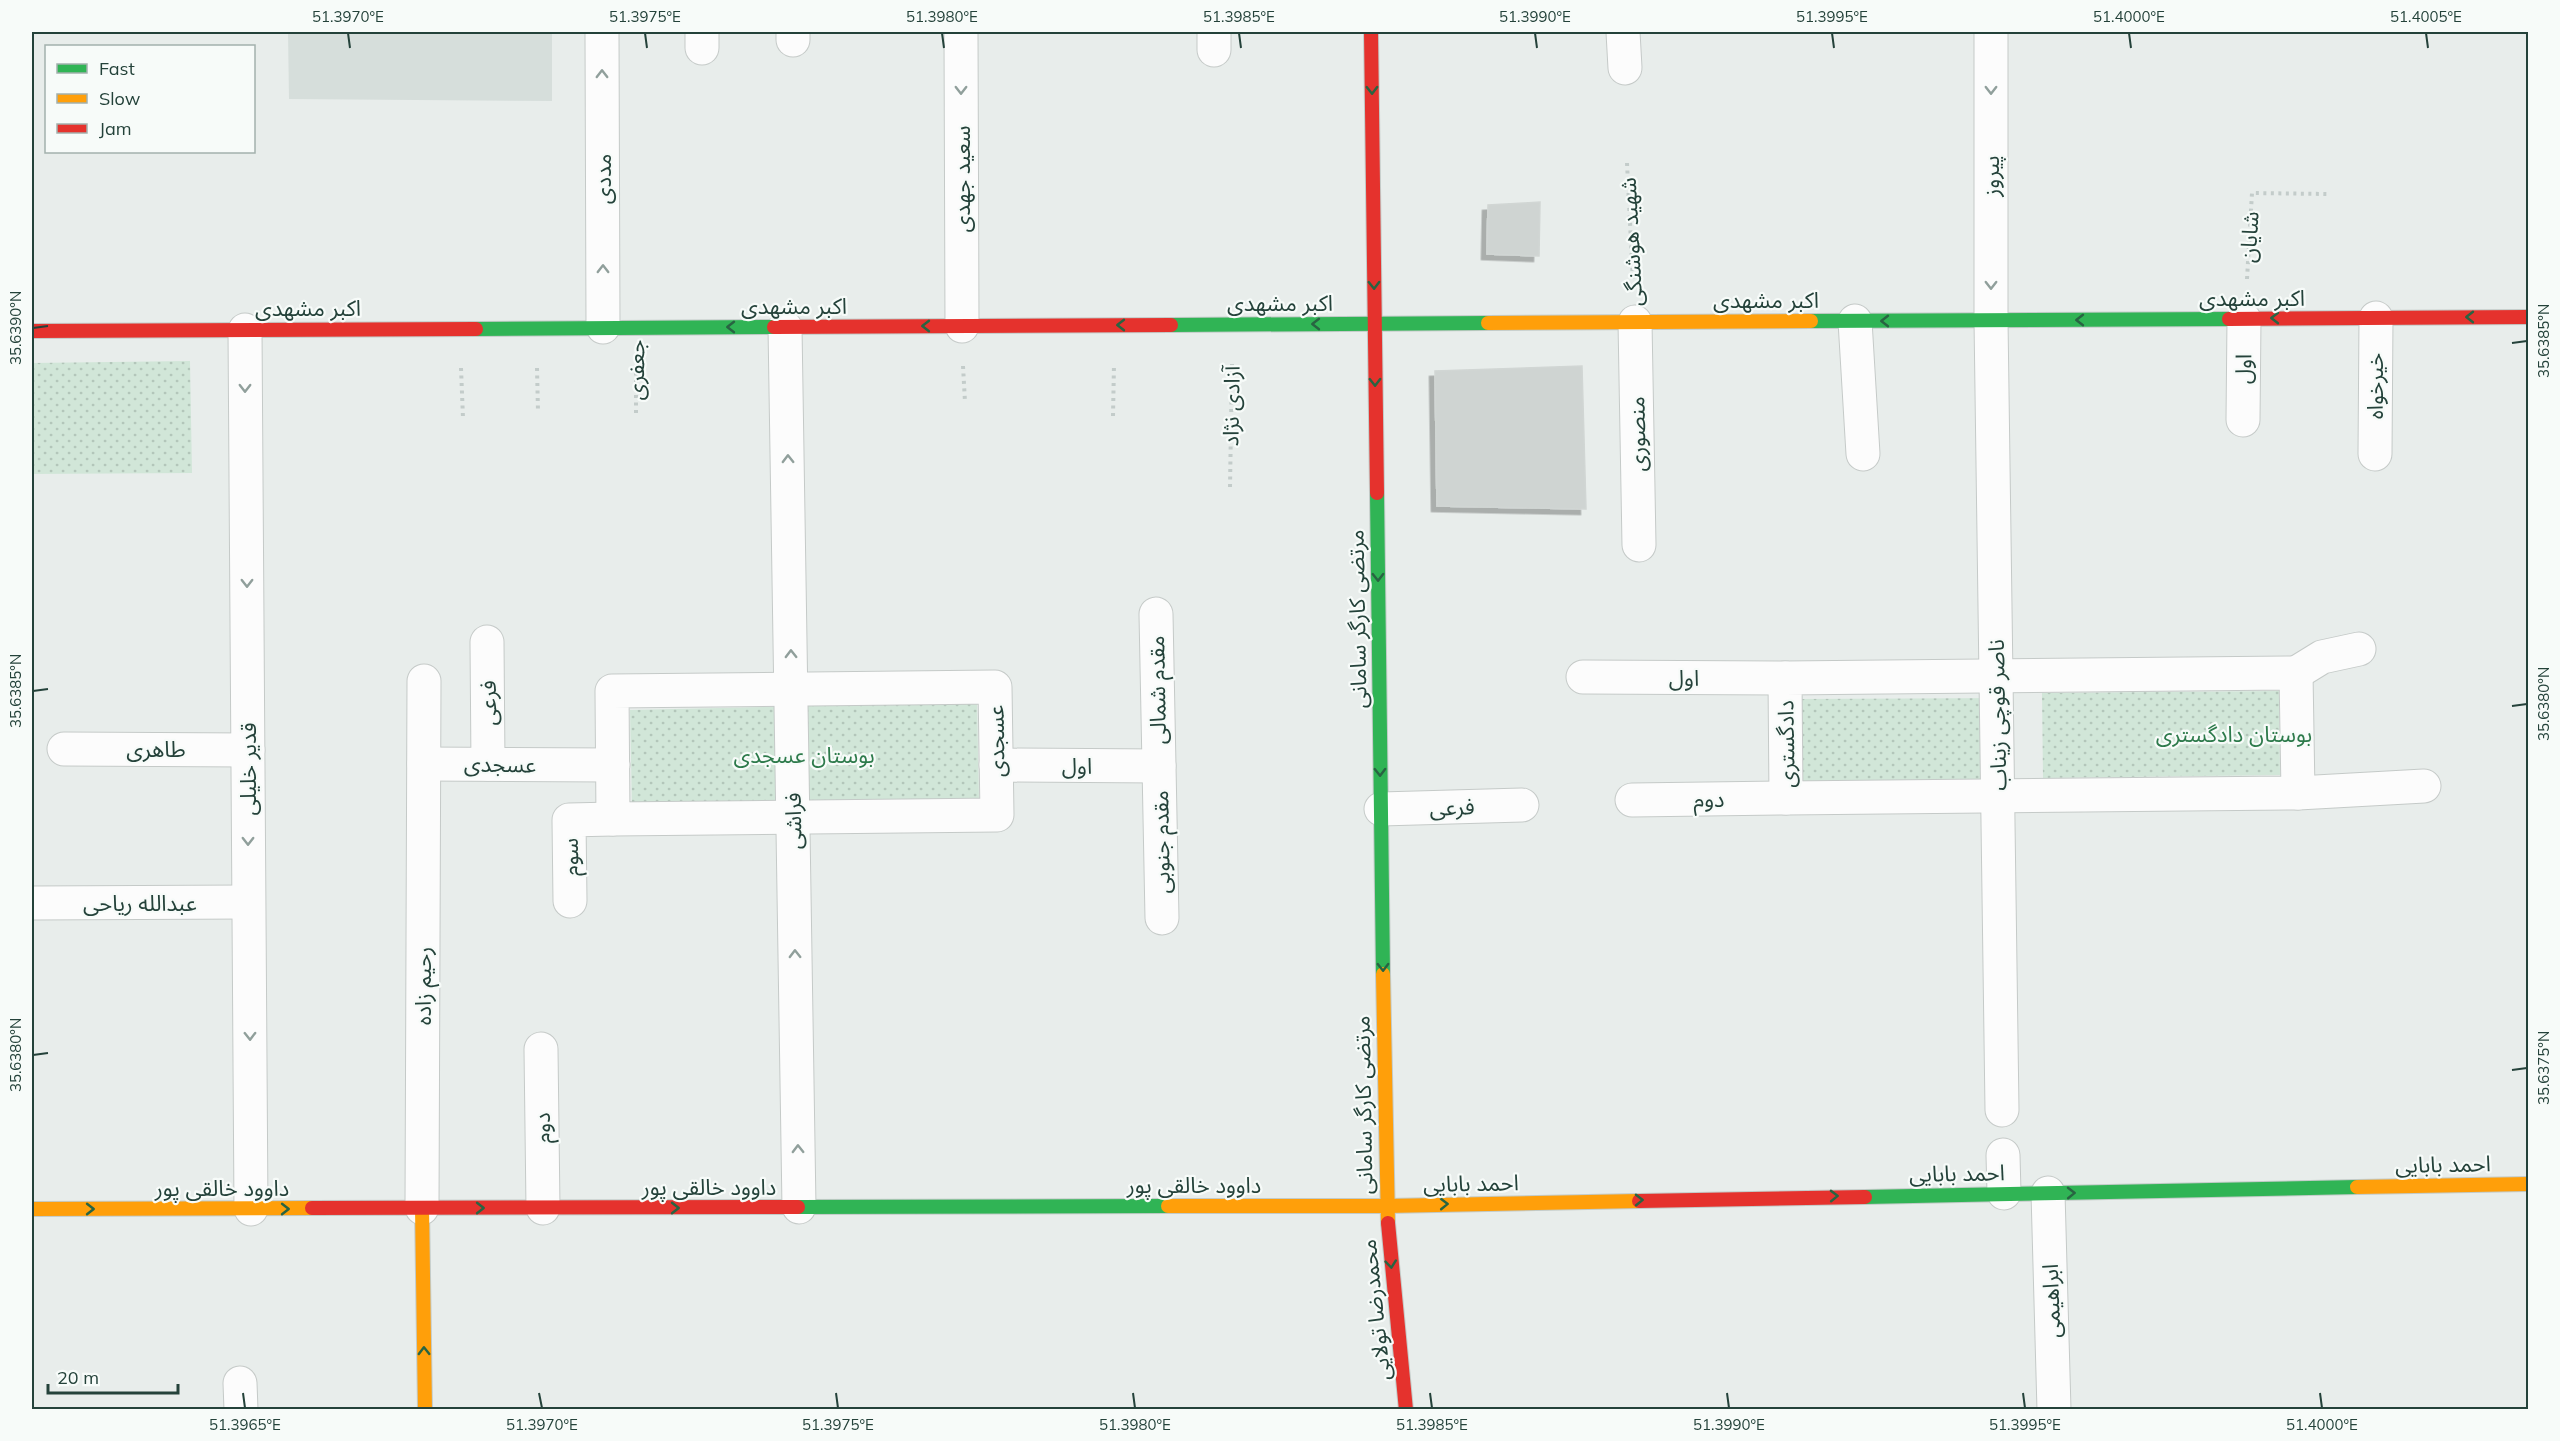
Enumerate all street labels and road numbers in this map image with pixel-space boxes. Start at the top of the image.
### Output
street label: سعید جهدی [948,126,976,232]
street label: مددی [589,154,617,204]
street label: پیروز [1977,155,2006,198]
street label: شهید هوشنگی [1614,177,1648,307]
street label: شایان [2233,210,2265,264]
street label: اکبر مشهدی [2199,284,2305,312]
street label: اکبر مشهدی [1713,286,1819,314]
street label: اکبر مشهدی [1227,289,1333,317]
street label: اکبر مشهدی [741,292,847,320]
street label: اکبر مشهدی [255,294,361,322]
street label: جعفری [621,339,651,401]
street label: خیرخواه [2361,353,2389,419]
street label: اول [2229,354,2257,384]
street label: آزادی نژاد [1216,364,1246,447]
street label: منصوری [1622,396,1652,472]
street label: مرتضی کارگر سامانی [1341,529,1373,709]
street label: مقدم شمالی [1142,635,1175,745]
street label: ناصر قوچی زیناب [1982,639,2013,791]
street label: اول [1669,664,1699,692]
street label: فرعی [474,680,502,726]
street label: دادگستری [1771,700,1801,788]
street label: عسجدی [981,705,1011,777]
street label: قدیر خلیلی [234,722,262,816]
street label: طاهری [126,735,186,763]
street label: عسجدی [464,749,536,779]
street label: اول [1062,752,1092,780]
street label: دوم [1694,785,1724,816]
street label: مقدم جنوبی [1146,790,1179,894]
street label: فراشی [779,792,807,850]
street label: فرعی [1429,792,1475,822]
street label: سوم [556,838,587,876]
street label: عبدالله ریاحی [83,889,197,917]
street label: رحیم زاده [409,947,440,1025]
street label: مرتضی کارگر سامانی [1347,1015,1379,1195]
street label: دوم [528,1112,559,1144]
street label: احمد بابایی [2395,1149,2491,1179]
street label: احمد بابایی [1909,1158,2005,1188]
street label: احمد بابایی [1423,1168,1519,1198]
street label: داوود خالقی پور [1126,1171,1261,1200]
street label: داوود خالقی پور [641,1173,776,1202]
street label: داوود خالقی پور [154,1174,289,1203]
street label: محمدرضا تولایی [1354,1238,1396,1382]
street label: ابراهیمی [2036,1263,2066,1339]

